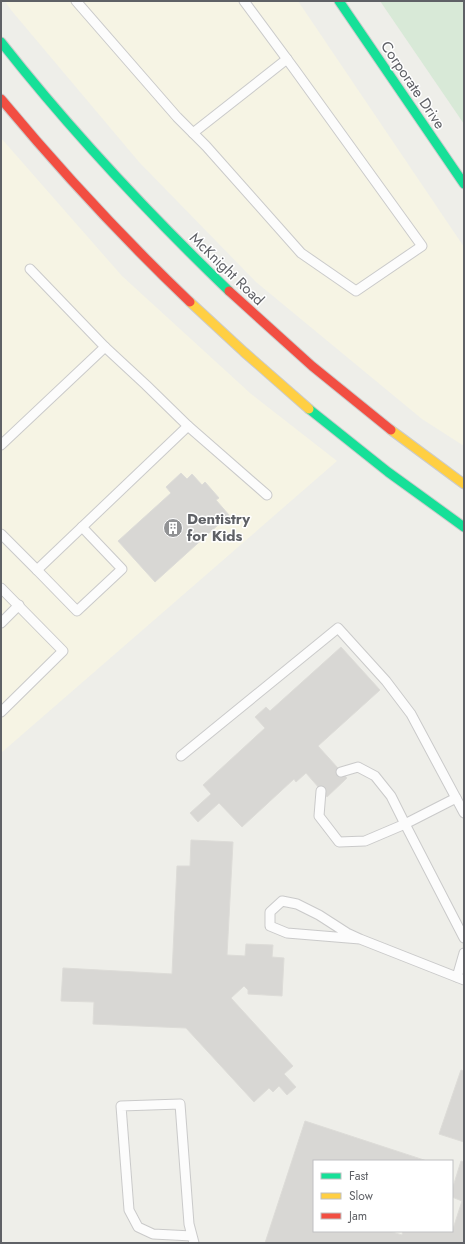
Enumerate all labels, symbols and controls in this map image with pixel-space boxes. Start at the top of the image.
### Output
street label: Corporate Drive [375,37,451,134]
street label: McKnight Road [185,228,269,310]
place label: Dentistry for Kids [187,508,250,547]
building icon: Dentistry for Kids [162,517,184,539]
legend [313,1160,453,1232]
text: Fast [349,1167,368,1185]
text: Slow [349,1187,374,1205]
text: Jam [347,1207,367,1225]

